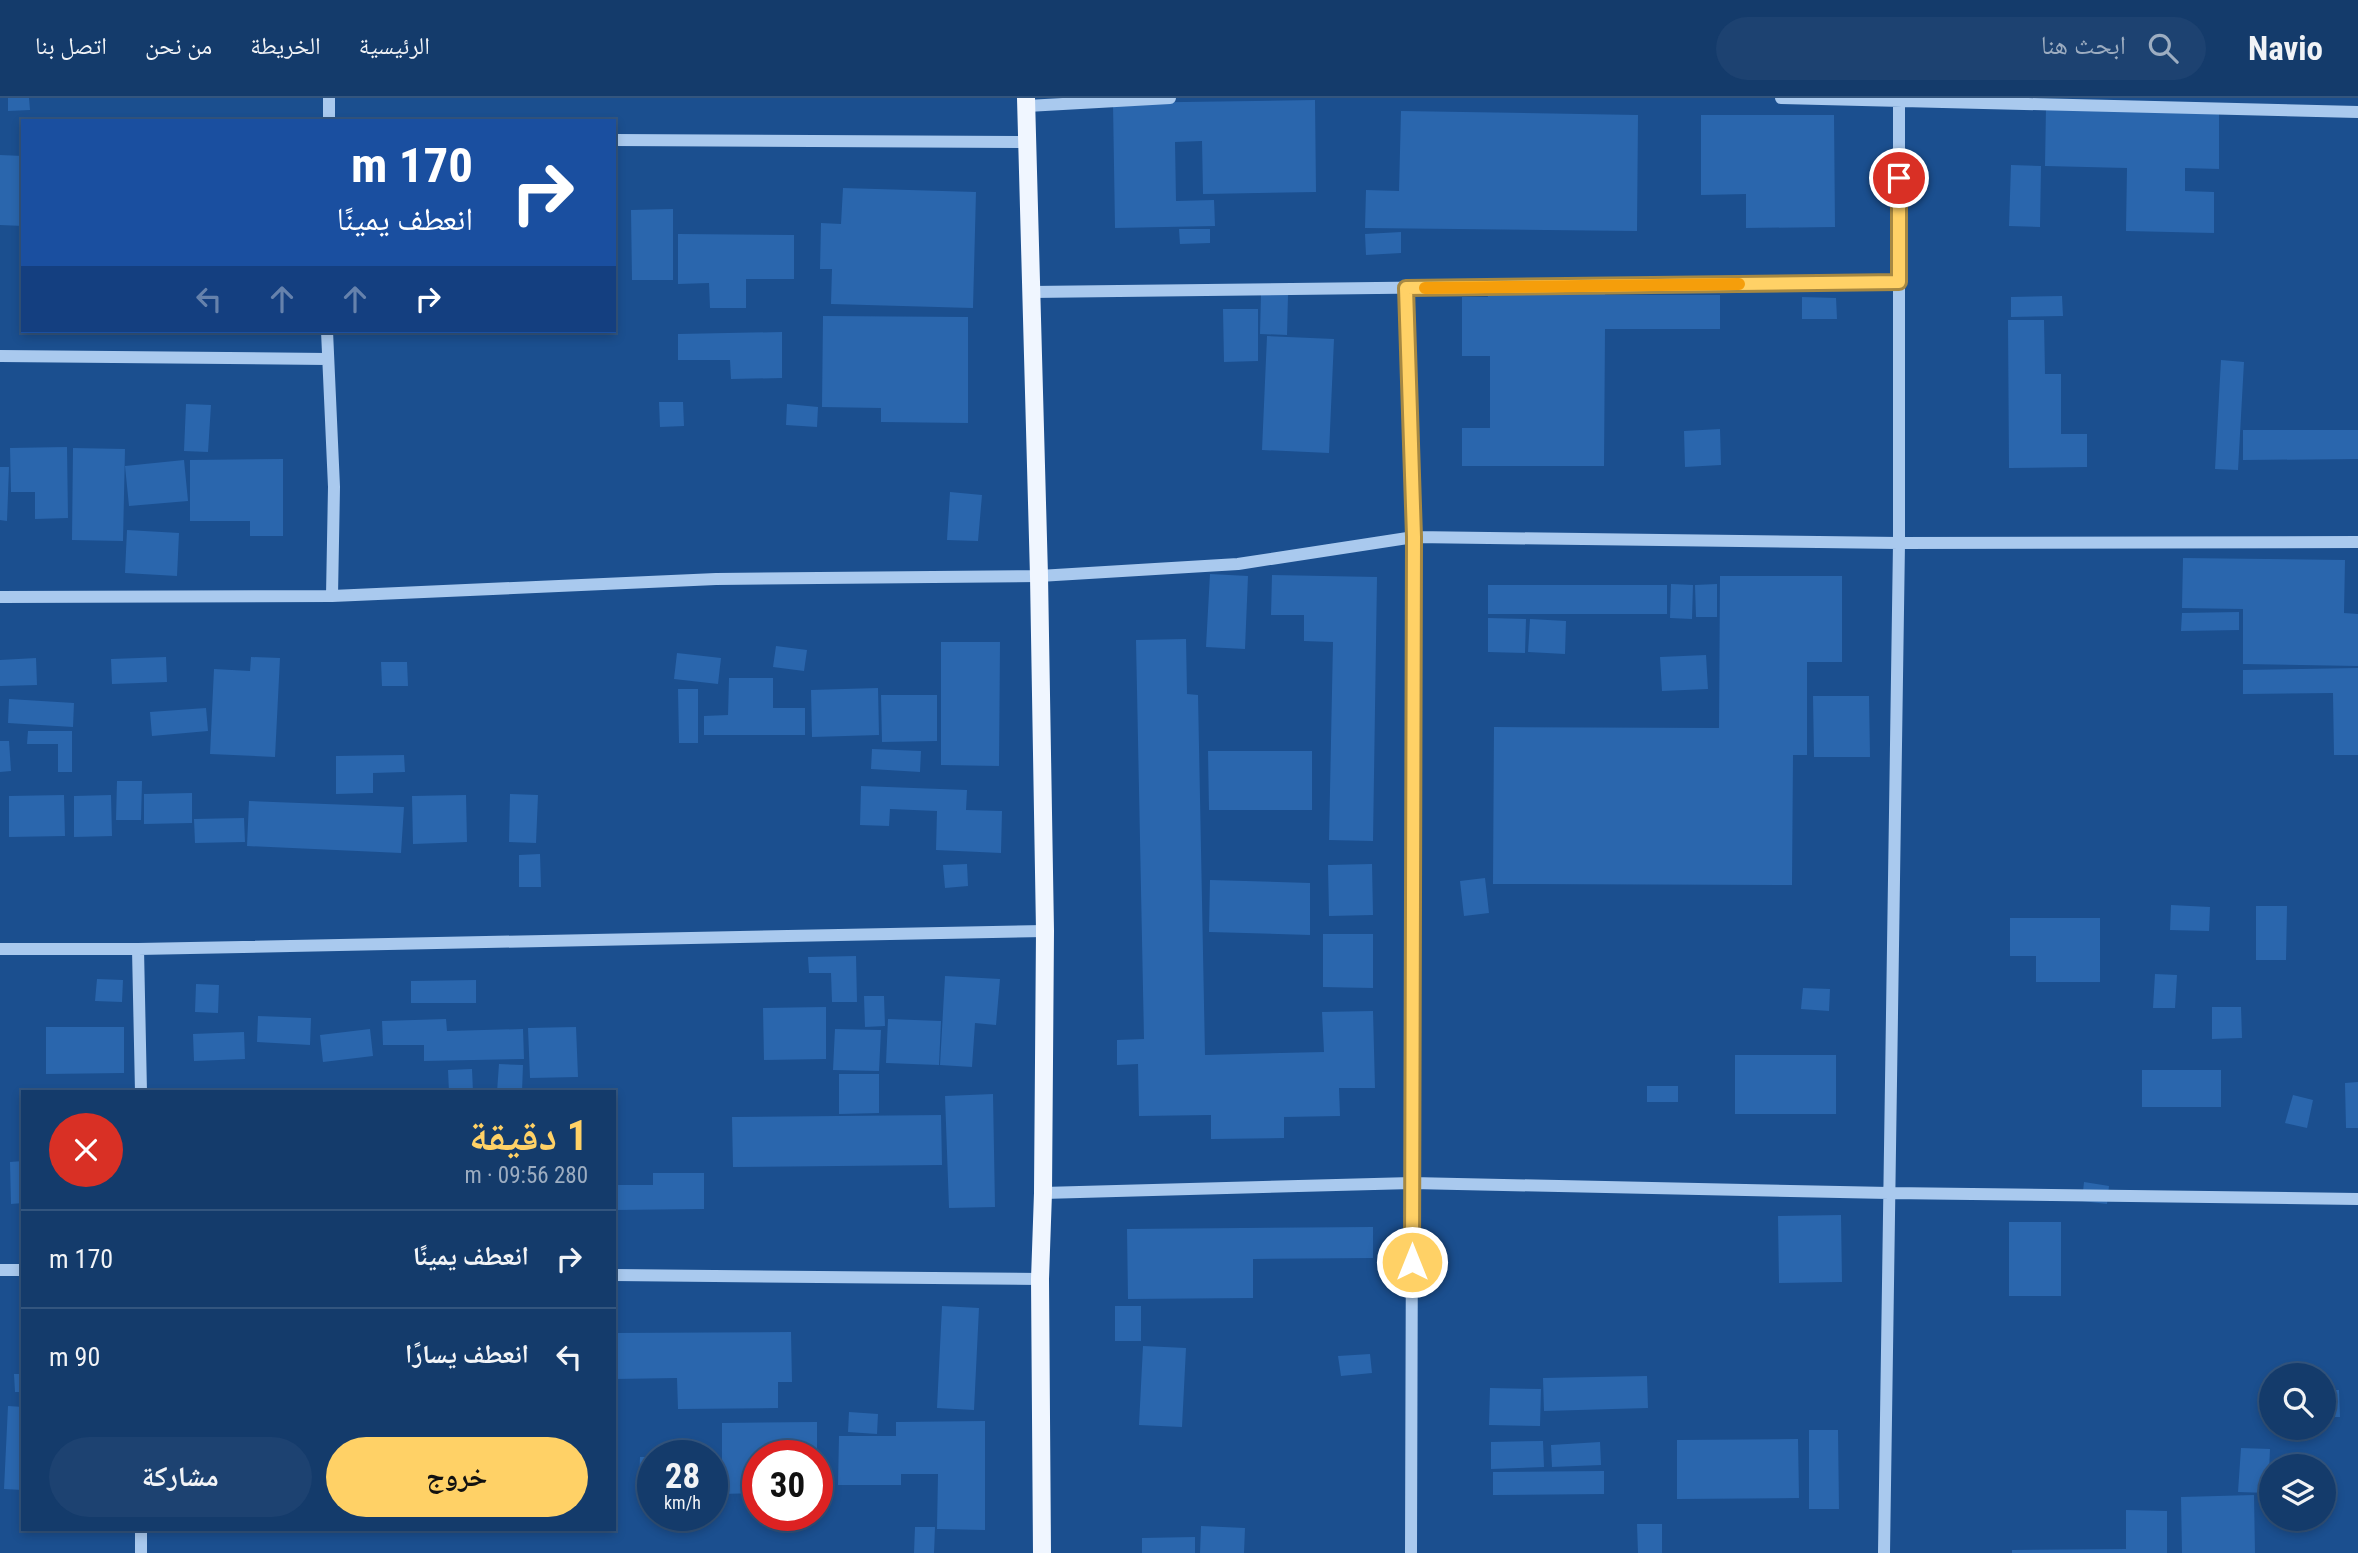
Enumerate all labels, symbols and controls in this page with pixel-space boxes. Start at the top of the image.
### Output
search box [1716,17,2206,80]
icon: search [2144,29,2182,67]
text: Navio [2248,29,2323,68]
text: ابحث هنا [2041,30,2126,60]
text: اتصل بنا [35,32,107,60]
text: من نحن [145,32,212,60]
text: الخريطة [250,32,321,60]
text: الرئيسية [359,32,430,60]
text: 170 m [351,137,473,194]
icon: right [497,147,588,238]
pin [1869,148,1929,208]
icon: arrive [1880,159,1918,197]
text: انعطف يمينًا [337,200,473,238]
icon: left [190,280,228,318]
icon: ahead [263,280,301,318]
icon: ahead [336,280,374,318]
icon: right [409,280,447,318]
text: 1 دقيقة [469,1111,588,1160]
button: close [49,1113,123,1187]
text: 280 m · 09:56 [464,1162,588,1189]
position arrow [1375,1225,1449,1299]
icon: right [550,1240,588,1278]
text: انعطف يمينًا [413,1241,529,1271]
text: 170 m [49,1244,113,1274]
icon: left [550,1338,588,1376]
text: انعطف يسارًا [405,1339,529,1369]
text: 90 m [49,1342,100,1372]
map controls [2259,1363,2336,1531]
button: search [2259,1363,2336,1440]
button: مشاركة [49,1437,312,1517]
button: خروج [326,1437,588,1517]
speed limit sign: 30 [742,1440,833,1531]
button: layers [2259,1454,2336,1531]
text: 28 [665,1456,700,1497]
text: km/h [664,1492,701,1513]

